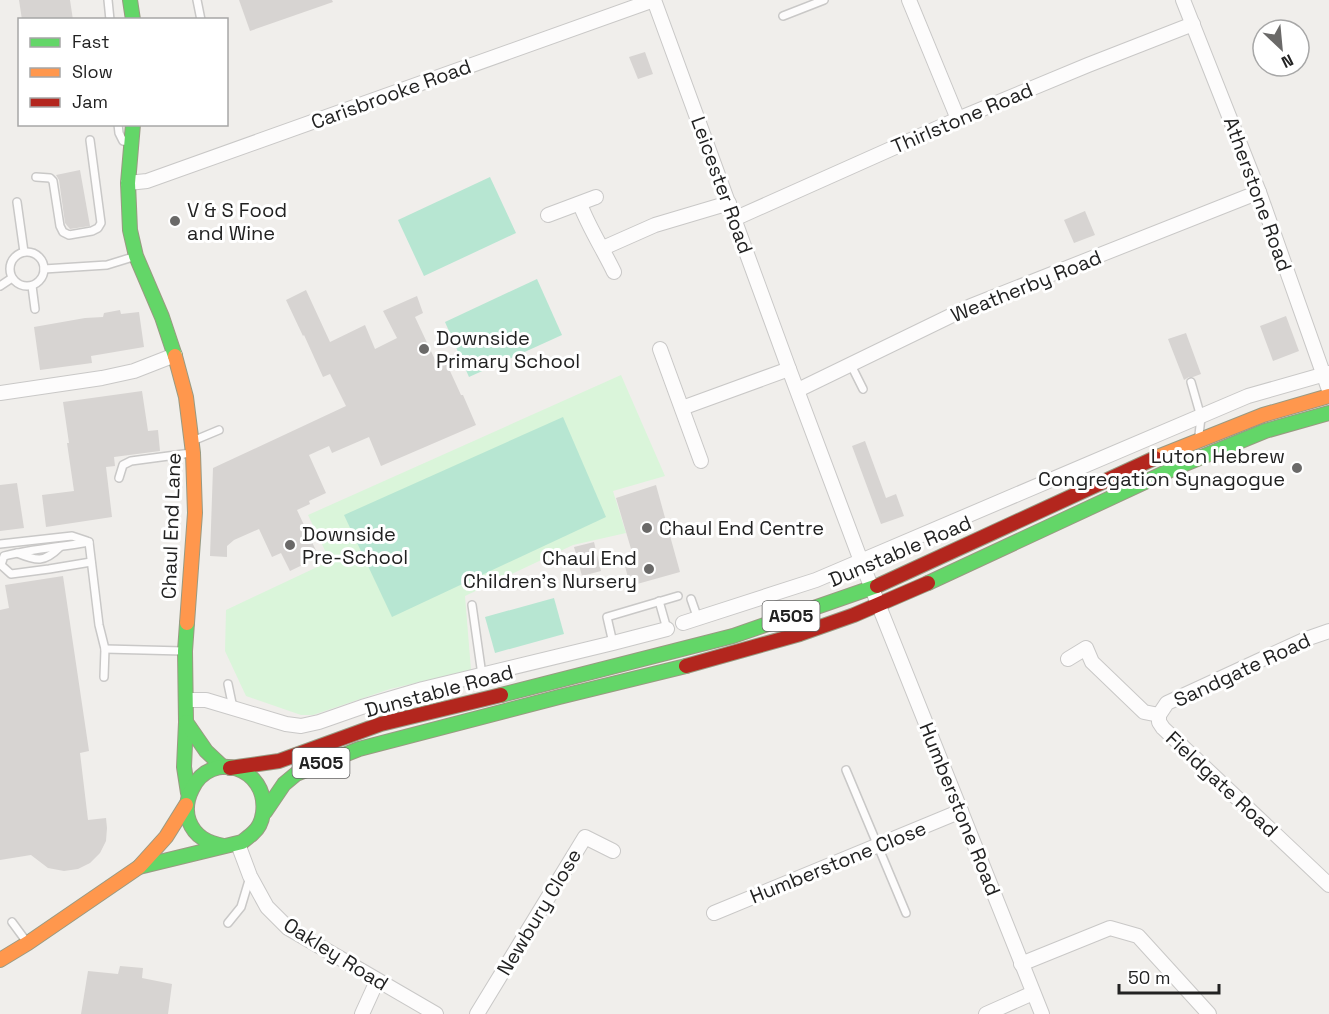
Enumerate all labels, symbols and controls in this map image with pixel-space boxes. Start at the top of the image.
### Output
legend [18,18,228,126]
north arrow [1251,18,1311,78]
text: Fast [72,30,109,53]
text: N [1278,49,1297,73]
street label: Carisbrooke Road [307,53,475,135]
text: Slow [72,60,113,83]
street label: Thirlstone Road [887,76,1037,160]
text: Jam [72,90,108,113]
street label: Leicester Road [685,113,759,257]
street label: Atherstone Road [1218,113,1298,275]
place label: V & S Food and Wine [187,197,287,246]
marker: V & S Food and Wine [168,214,182,228]
street label: Weatherby Road [947,244,1105,328]
place label: Downside Primary School [436,325,580,374]
marker: Downside Primary School [417,342,431,356]
place label: Luton Hebrew Congregation Synagogue [1038,443,1285,492]
street label: Chaul End Lane [155,452,187,600]
marker: Luton Hebrew Congregation Synagogue [1290,461,1304,475]
street label: Dunstable Road [825,509,975,593]
place label: Chaul End Centre [659,515,824,541]
place label: Downside Pre-School [302,521,408,570]
marker: Chaul End Centre [640,521,654,535]
marker: Downside Pre-School [283,538,297,552]
place label: Chaul End Children's Nursery [463,545,637,594]
marker: Chaul End Children's Nursery [642,562,656,576]
road number: A505 [762,601,820,631]
street label: Sandgate Road [1170,627,1314,713]
street label: Dunstable Road [362,659,516,723]
street label: Humberstone Road [913,719,1007,899]
street label: Fieldgate Road [1160,725,1284,843]
road number: A505 [292,748,350,778]
street label: Humberstone Close [746,815,930,909]
street label: Newbury Close [491,844,587,980]
street label: Oakley Road [279,911,393,997]
scale bar [1119,957,1220,995]
text: 50 m [1128,966,1170,989]

